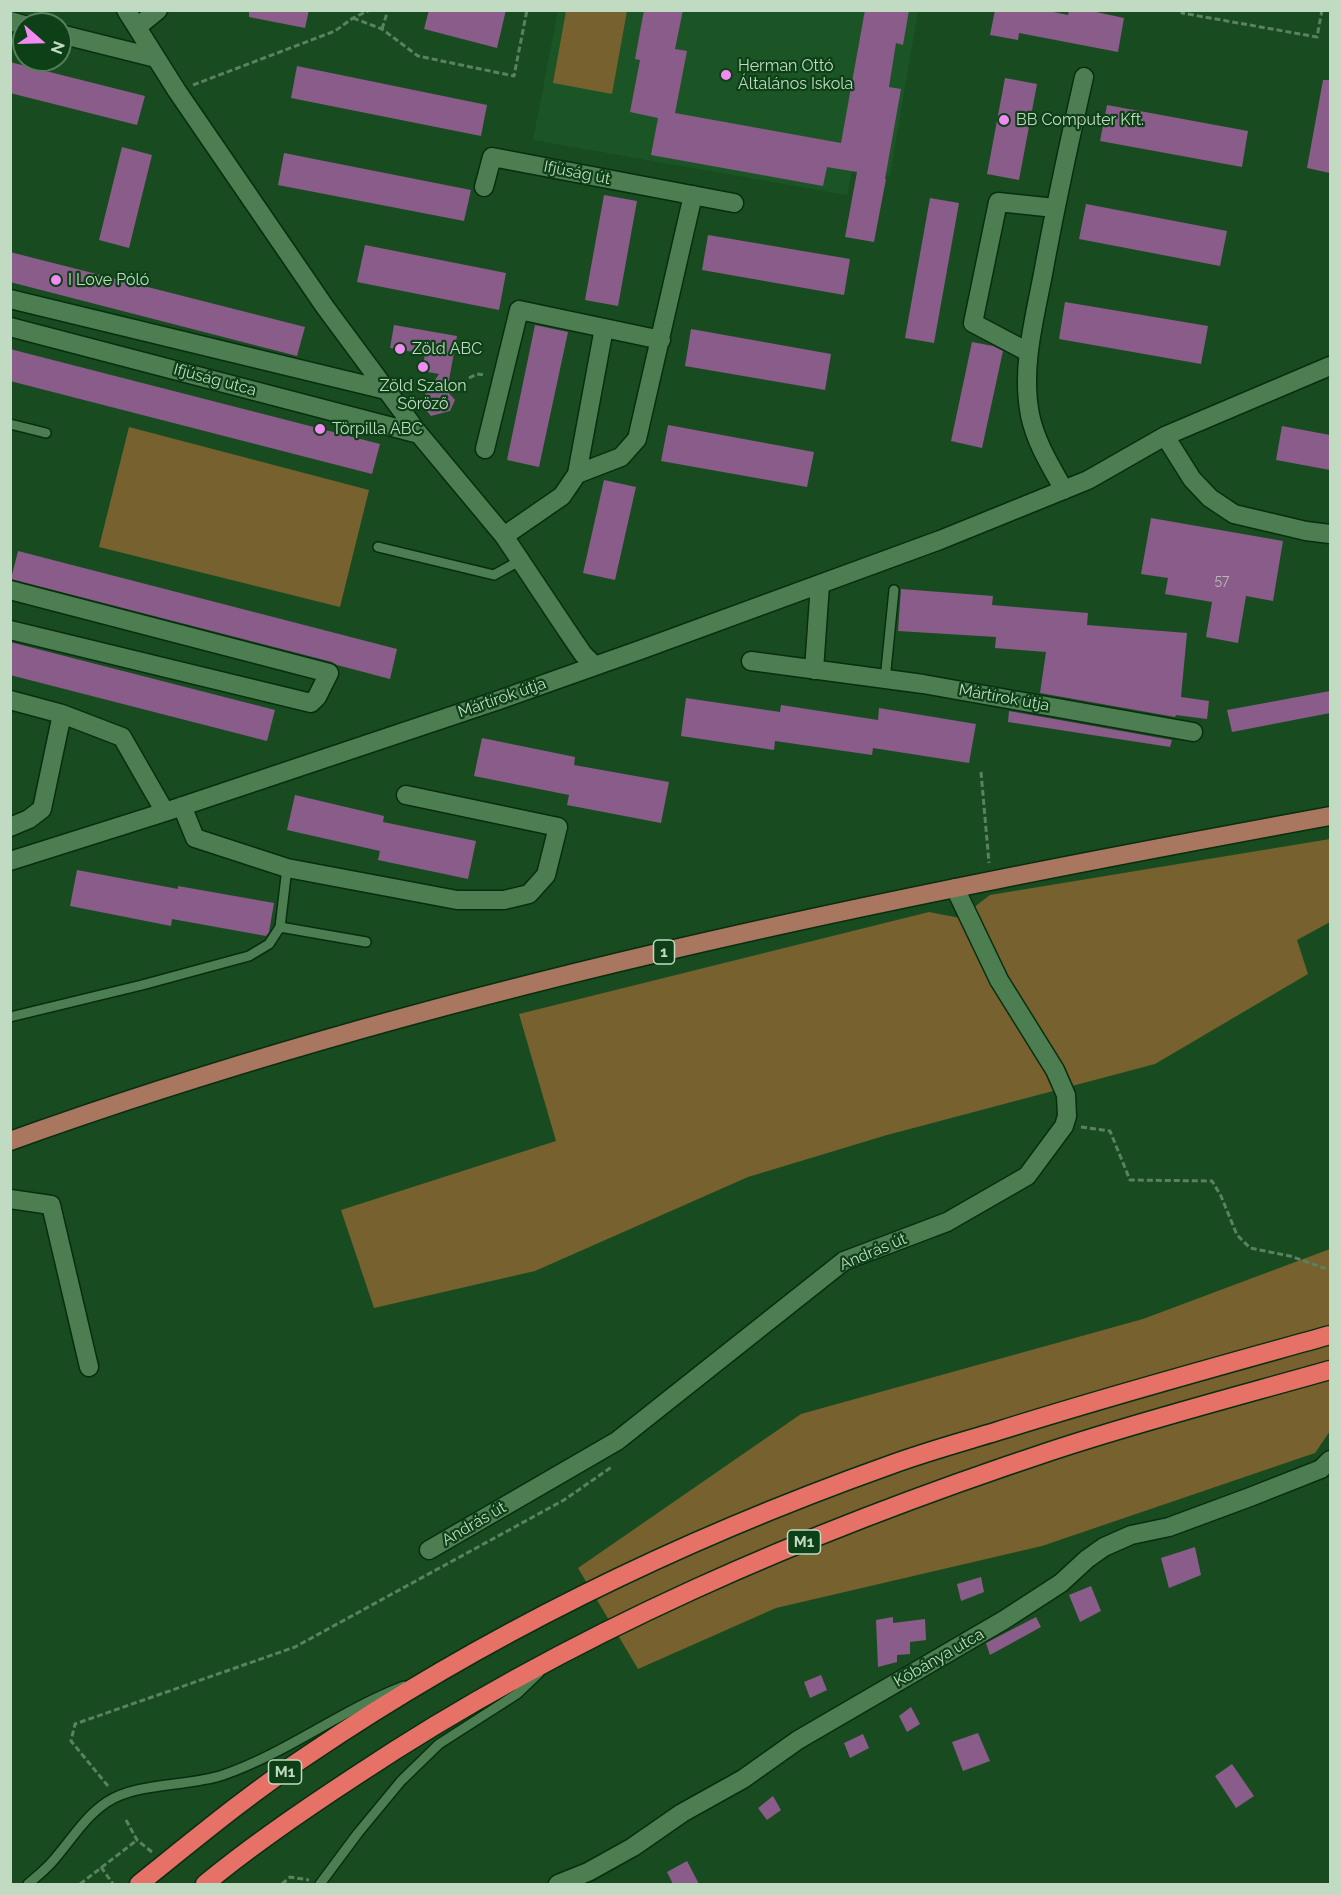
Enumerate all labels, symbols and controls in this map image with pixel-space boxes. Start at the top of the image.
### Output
north arrow [12,12,72,72]
text: N [46,39,69,57]
place label: Herman Ottó Általános Iskola [738,56,853,94]
marker: Herman Ottó Általános Iskola [719,68,733,82]
place label: BB Computer Kft. [1016,110,1144,130]
marker: BB Computer Kft. [997,113,1011,127]
street label: Ifjúság út [542,157,612,189]
place label: I Love Póló [68,270,149,290]
marker: I Love Póló [49,273,63,287]
place label: Zöld ABC [412,339,482,359]
marker: Zöld ABC [393,342,407,356]
street label: Ifjúság utca [172,360,258,400]
marker: Zöld Szalon Söröző [416,360,430,374]
place label: Zöld Szalon Söröző [379,376,467,414]
place label: Törpilla ABC [332,419,422,439]
marker: Törpilla ABC [313,422,327,436]
house number: 57 [1214,573,1230,589]
street label: Mártírok útja [455,674,549,722]
street label: Mártírok útja [957,681,1051,715]
road number: 1 [654,940,674,964]
street label: András út [837,1229,909,1275]
street label: András út [438,1498,510,1550]
road number: M1 [788,1530,820,1554]
street label: Kőbánya utca [891,1625,987,1691]
road number: M1 [268,1760,302,1784]

